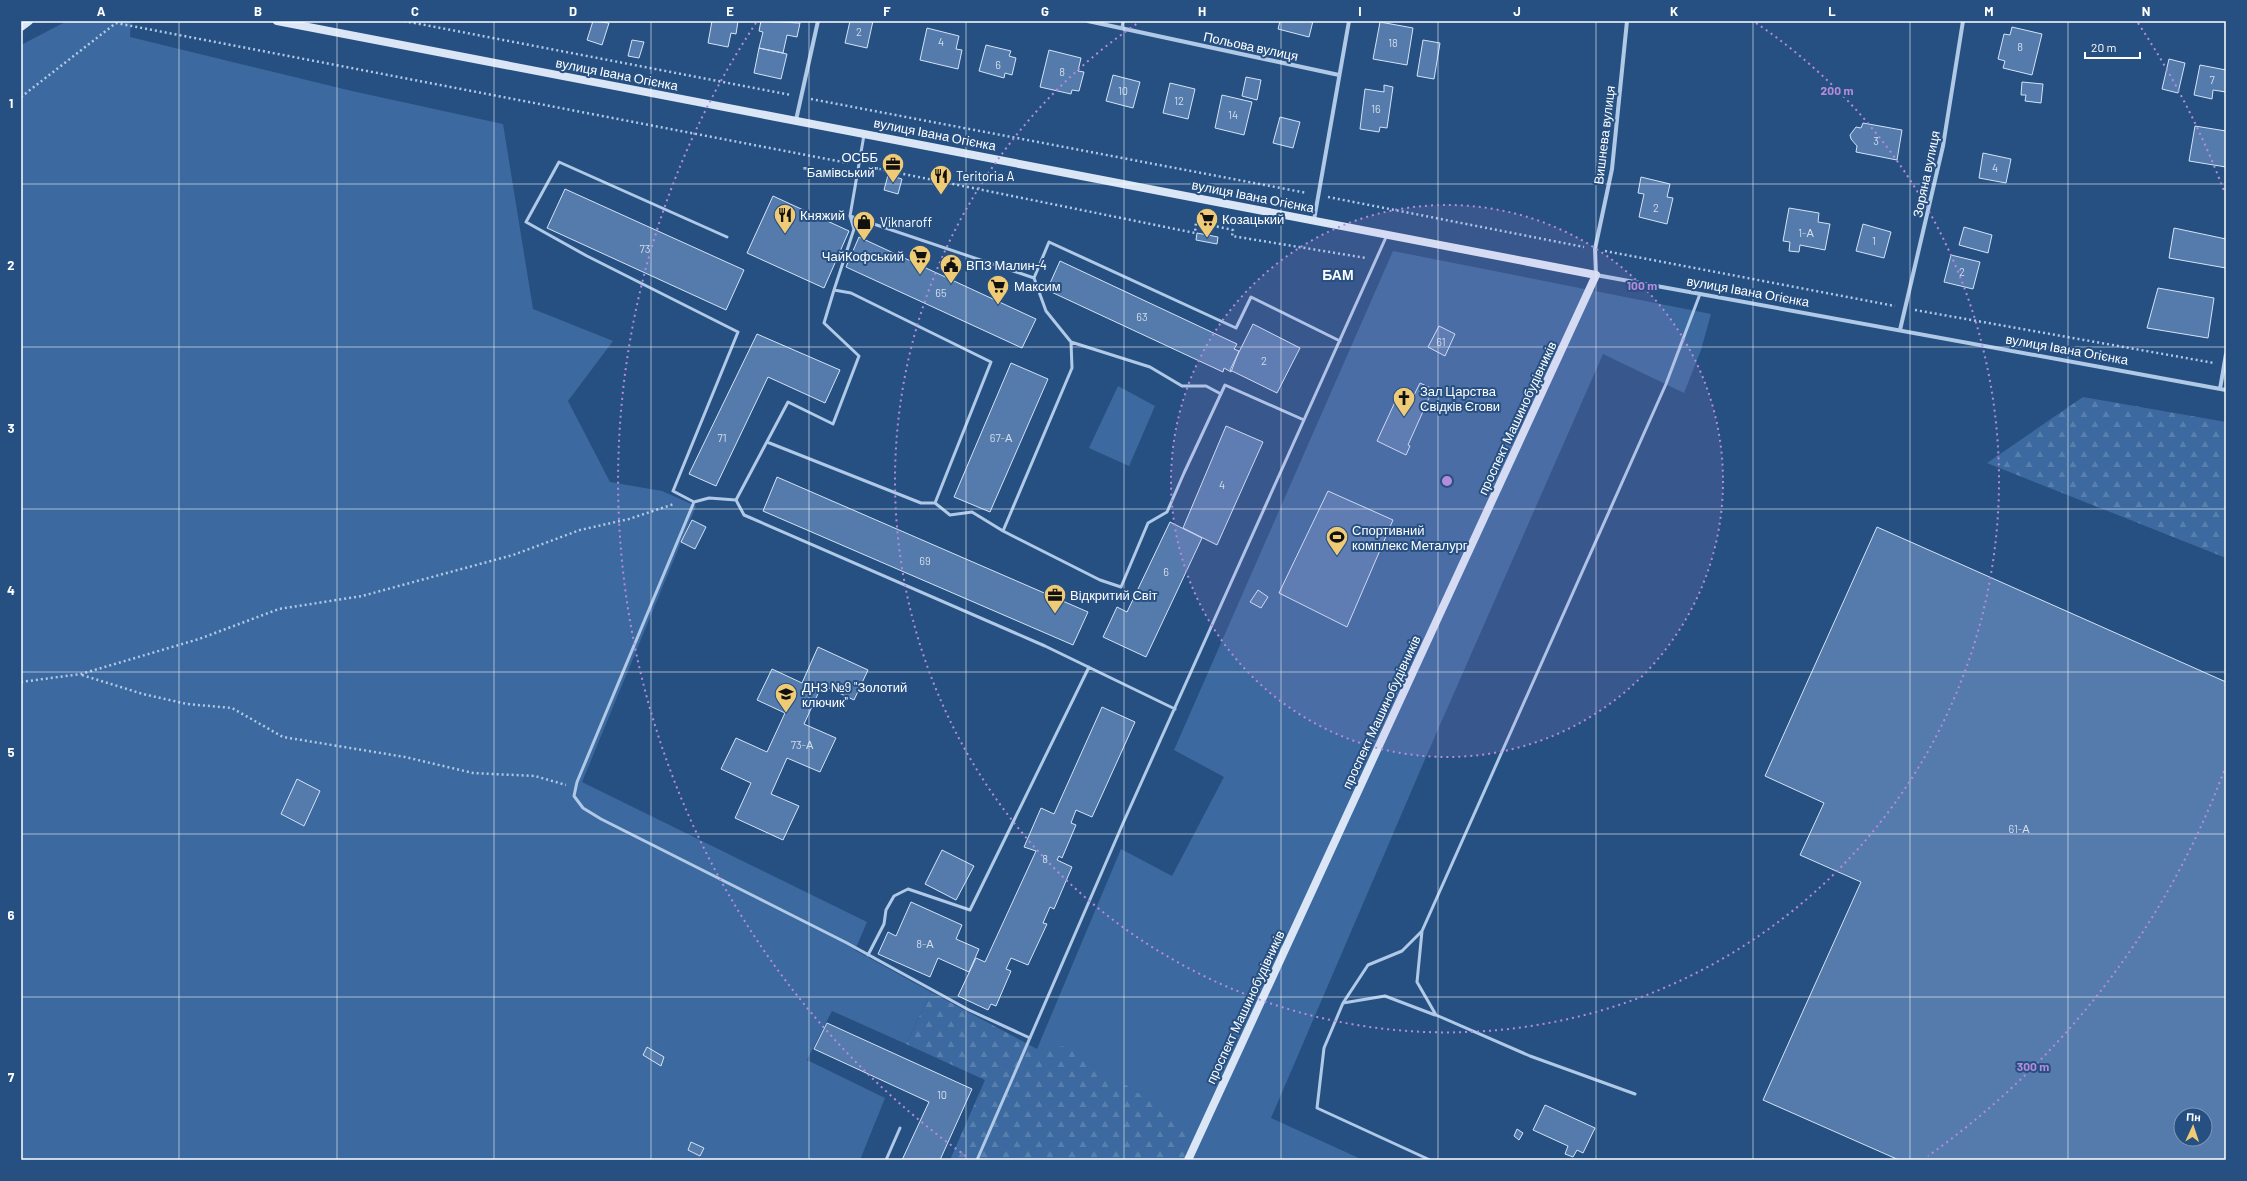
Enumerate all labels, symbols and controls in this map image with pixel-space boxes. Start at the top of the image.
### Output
text: A [97,3,106,19]
text: B [254,3,262,19]
text: C [411,3,419,19]
text: D [569,3,577,19]
text: E [726,3,734,19]
text: F [883,3,891,19]
text: G [1041,3,1049,19]
text: H [1198,3,1206,19]
text: I [1358,3,1362,19]
text: J [1513,3,1521,19]
text: K [1670,3,1678,19]
text: L [1828,3,1836,19]
text: M [1984,3,1994,19]
text: N [2142,3,2150,19]
house number: 2 [856,25,862,38]
street label: Польова вулиця [1202,28,1300,64]
scale bar [2085,34,2140,60]
house number: 4 [938,35,944,48]
house number: 18 [1388,36,1398,49]
house number: 8 [2017,40,2023,53]
text: 20 m [2091,40,2117,54]
street label: вулиця Івана Огієнка [555,54,680,94]
house number: 6 [995,58,1001,71]
house number: 8 [1059,65,1065,78]
house number: 7 [2209,73,2215,86]
text: 200 m [1821,83,1853,97]
house number: 10 [1118,84,1128,97]
street label: Вишнева вулиця [1590,85,1618,185]
house number: 12 [1174,94,1184,107]
text: 1 [9,95,13,111]
house number: 16 [1371,102,1381,115]
house number: 14 [1228,108,1238,121]
street label: вулиця Івана Огієнка [873,114,998,154]
street label: Зоряна вулиця [1909,129,1943,219]
house number: 3 [1873,134,1879,147]
place label: ОСББ "Бамівський" [803,149,879,180]
office icon: ОСББ "Бамівський" [880,151,906,184]
house number: 4 [1992,161,1998,174]
restaurant icon: Teritoria A [928,163,954,196]
place label: Teritoria A [956,168,1014,184]
street label: вулиця Івана Огієнка [1191,176,1316,216]
house number: 2 [1653,201,1659,214]
restaurant icon: Княжий [772,202,798,235]
supermarket icon: Козацький [1194,206,1220,239]
place label: Княжий [800,207,845,223]
shop icon: Viknaroff [851,209,877,242]
place label: Козацький [1222,211,1284,227]
place label: Viknaroff [880,214,932,230]
house number: 1-А [1798,226,1814,239]
house number: 1 [1872,234,1876,247]
house number: 73 [640,242,650,255]
supermarket icon: ЧайКофський [907,243,933,276]
place label: ЧайКофський [822,248,904,264]
public building icon: ВПЗ Малин-4 [938,252,964,285]
text: 2 [7,257,15,273]
place label: ВПЗ Малин-4 [966,257,1047,273]
house number: 2 [1959,265,1965,278]
district label: БАМ [1322,266,1354,283]
street label: вулиця Івана Огієнка [1685,272,1811,310]
supermarket icon: Максим [985,273,1011,306]
place label: Максим [1014,278,1061,294]
text: 100 m [1627,278,1657,292]
house number: 65 [935,286,947,299]
house number: 63 [1136,310,1148,323]
street label: вулиця Івана Огієнка [2004,330,2130,368]
house number: 61 [1436,335,1446,348]
street label: проспект Машинобудівників [1474,339,1560,497]
house number: 2 [1261,354,1267,367]
place label: Зал Царства Свідків Єгови [1420,383,1500,414]
church icon: Зал Царства Свідків Єгови [1391,385,1417,418]
text: 3 [7,420,15,436]
house number: 71 [717,431,727,444]
house number: 67-А [990,431,1013,444]
centre of rings [1440,474,1454,488]
house number: 4 [1219,478,1225,491]
place label: Спортивний комплекс Металург [1352,522,1468,553]
sports icon: Спортивний комплекс Металург [1324,524,1350,557]
house number: 69 [919,554,931,567]
house number: 6 [1163,565,1169,578]
text: 4 [7,582,15,598]
office icon: Відкритий Світ [1042,582,1068,615]
place label: Відкритий Світ [1070,587,1158,603]
street label: проспект Машинобудівників [1338,633,1424,791]
place label: ДНЗ №9 "Золотий ключик" [802,679,907,710]
school or university icon: ДНЗ №9 "Золотий ключик" [773,681,799,714]
house number: 73-А [791,738,814,751]
text: 5 [7,744,15,760]
house number: 61-А [2009,822,2030,835]
house number: 8 [1042,852,1048,865]
text: 6 [8,907,15,923]
street label: проспект Машинобудівників [1202,928,1288,1086]
house number: 8-А [916,937,934,950]
text: 300 m [2017,1059,2049,1073]
text: 7 [8,1069,15,1085]
house number: 10 [937,1088,947,1101]
north arrow [2173,1107,2213,1147]
text: Пн [2186,1110,2201,1123]

